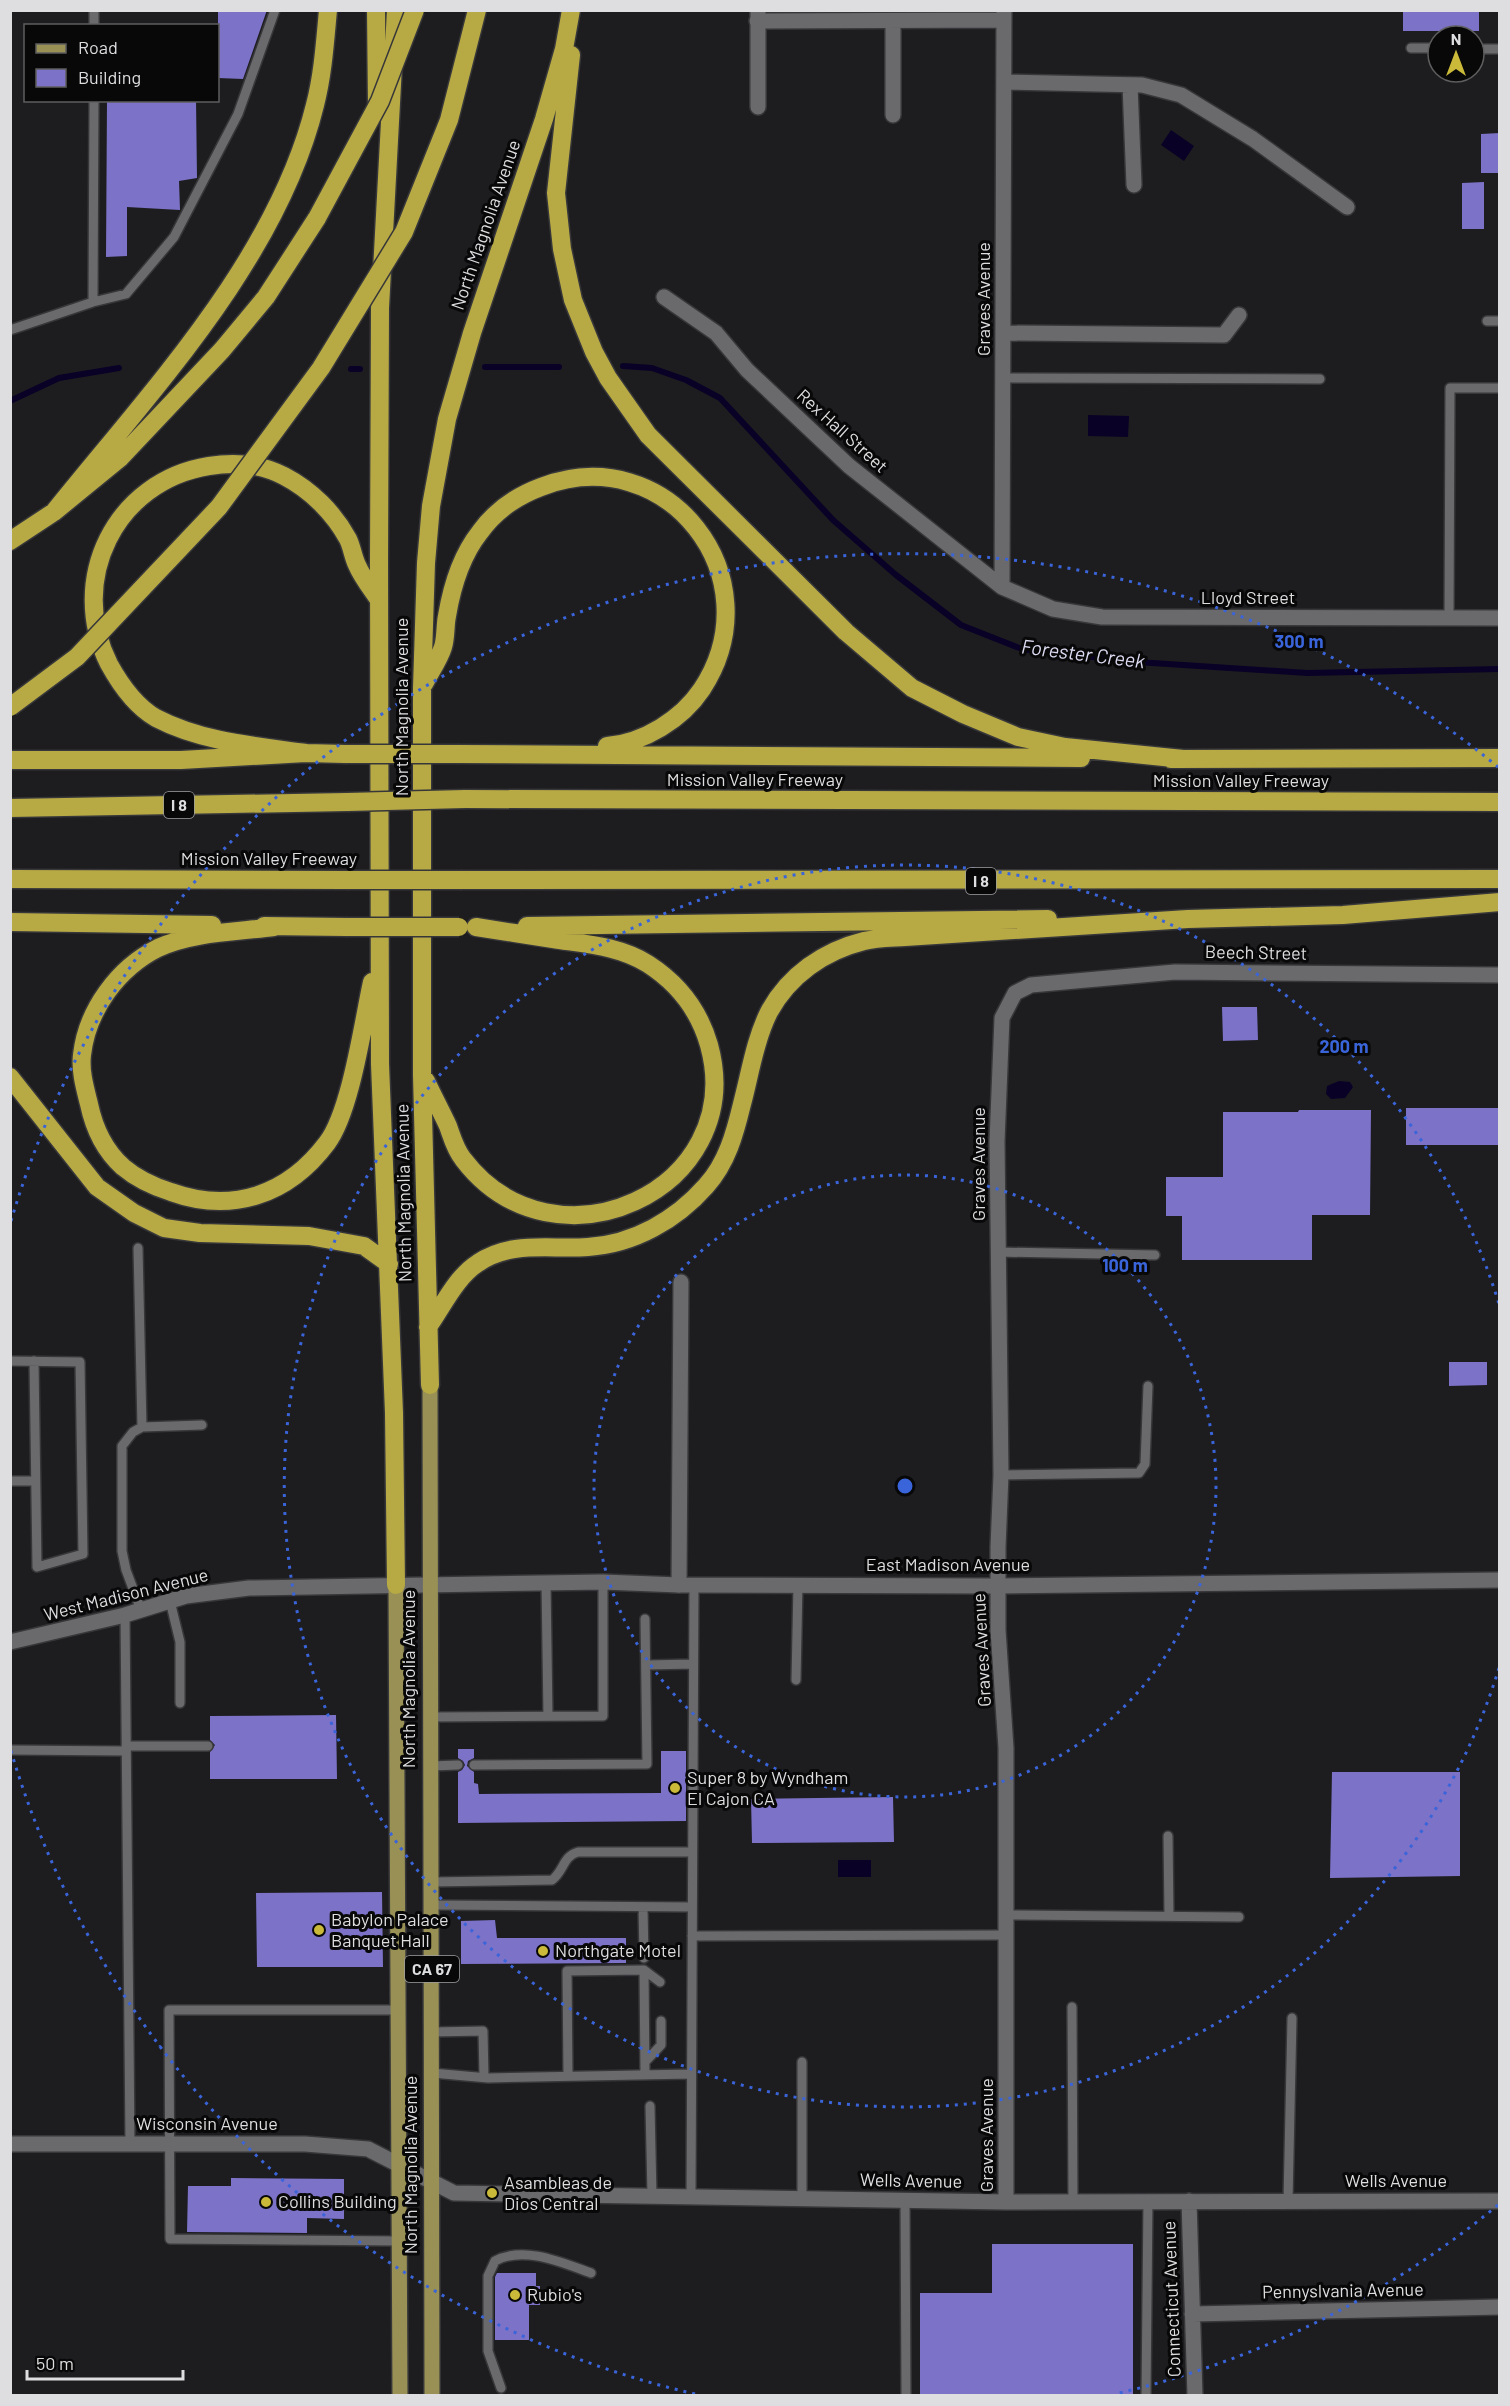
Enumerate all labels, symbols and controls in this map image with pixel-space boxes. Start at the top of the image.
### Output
legend [24,24,219,102]
north arrow [1426,24,1486,84]
text: N [1451,29,1461,48]
text: Road [78,36,118,58]
text: Building [78,66,141,88]
street label: North Magnolia Avenue [446,137,525,313]
street label: Graves Avenue [972,242,994,356]
street label: Rex Hall Street [793,384,893,477]
street label: Lloyd Street [1201,586,1295,608]
street label: North Magnolia Avenue [390,618,412,796]
text: 300 m [1275,630,1323,652]
water label: Forester Creek [1020,634,1147,673]
street label: Mission Valley Freeway [667,768,843,790]
street label: Mission Valley Freeway [1153,769,1329,791]
road number: I 8 [164,792,194,818]
street label: Mission Valley Freeway [181,847,357,869]
road number: I 8 [966,868,996,894]
street label: Beech Street [1205,940,1307,964]
text: 200 m [1319,1035,1369,1057]
street label: North Magnolia Avenue [390,1104,416,1282]
street label: Graves Avenue [967,1107,989,1221]
text: 100 m [1102,1254,1148,1276]
centre of rings [895,1476,915,1496]
street label: East Madison Avenue [866,1553,1030,1575]
street label: West Madison Avenue [41,1563,210,1625]
street label: North Magnolia Avenue [397,1590,419,1768]
street label: Graves Avenue [967,1593,995,1707]
place label: Super 8 by Wyndham El Cajon CA [687,1766,848,1809]
marker: Super 8 by Wyndham El Cajon CA [668,1781,682,1795]
place label: Babylon Palace Banquet Hall [331,1908,449,1951]
marker: Babylon Palace Banquet Hall [312,1923,326,1937]
place label: Northgate Motel [555,1939,681,1961]
marker: Northgate Motel [536,1944,550,1958]
road number: CA 67 [405,1956,459,1982]
street label: North Magnolia Avenue [399,2076,421,2254]
street label: Graves Avenue [975,2078,997,2192]
street label: Wisconsin Avenue [136,2112,278,2134]
street label: Wells Avenue [860,2168,962,2192]
street label: Wells Avenue [1345,2169,1447,2191]
place label: Asambleas de Dios Central [504,2171,612,2214]
marker: Asambleas de Dios Central [485,2186,499,2200]
place label: Collins Building [278,2190,397,2212]
marker: Collins Building [259,2195,273,2209]
street label: Connecticut Avenue [1157,2220,1185,2378]
street label: Pennyslvania Avenue [1262,2278,1424,2302]
place label: Rubio's [527,2283,582,2305]
marker: Rubio's [508,2288,522,2302]
scale bar [27,2343,183,2381]
text: 50 m [36,2352,74,2374]

